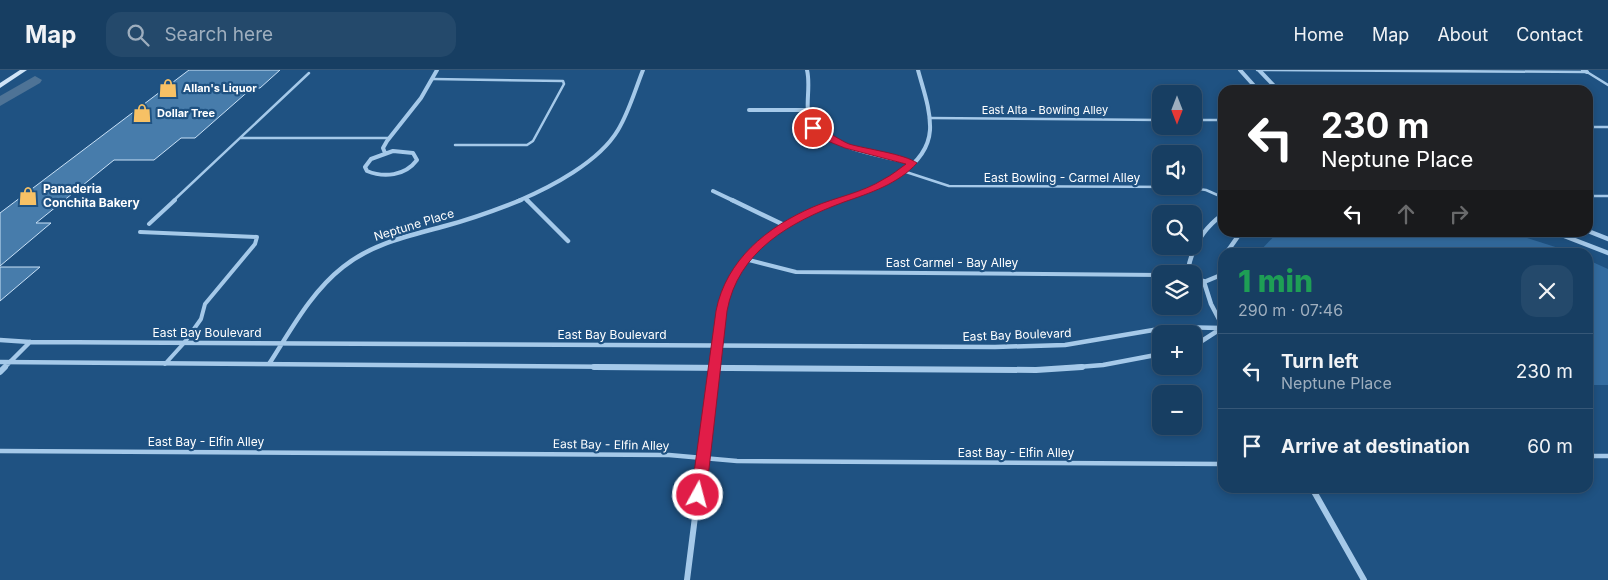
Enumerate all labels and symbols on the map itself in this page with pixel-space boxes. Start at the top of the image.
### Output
shop icon: Allan's Liquor [157,77,179,99]
place label: Allan's Liquor [183,81,257,95]
north arrow [1152,85,1202,135]
shop icon: Dollar Tree [131,102,153,124]
street label: East Alta - Bowling Alley [982,103,1108,117]
place label: Dollar Tree [157,106,216,120]
pin [792,107,834,149]
street label: East Bowling - Carmel Alley [984,170,1140,185]
place label: Panaderia Conchita Bakery [43,181,141,210]
shop icon: Panaderia Conchita Bakery [17,185,39,207]
street label: Neptune Place [372,205,456,244]
street label: East Carmel - Bay Alley [886,255,1019,270]
street label: East Bay Boulevard [152,325,262,340]
street label: East Bay Boulevard [962,325,1072,344]
street label: East Bay Boulevard [557,327,667,342]
street label: East Bay - Elfin Alley [148,434,265,449]
street label: East Bay - Elfin Alley [553,436,670,453]
street label: East Bay - Elfin Alley [958,445,1075,460]
position arrow [671,468,723,520]

